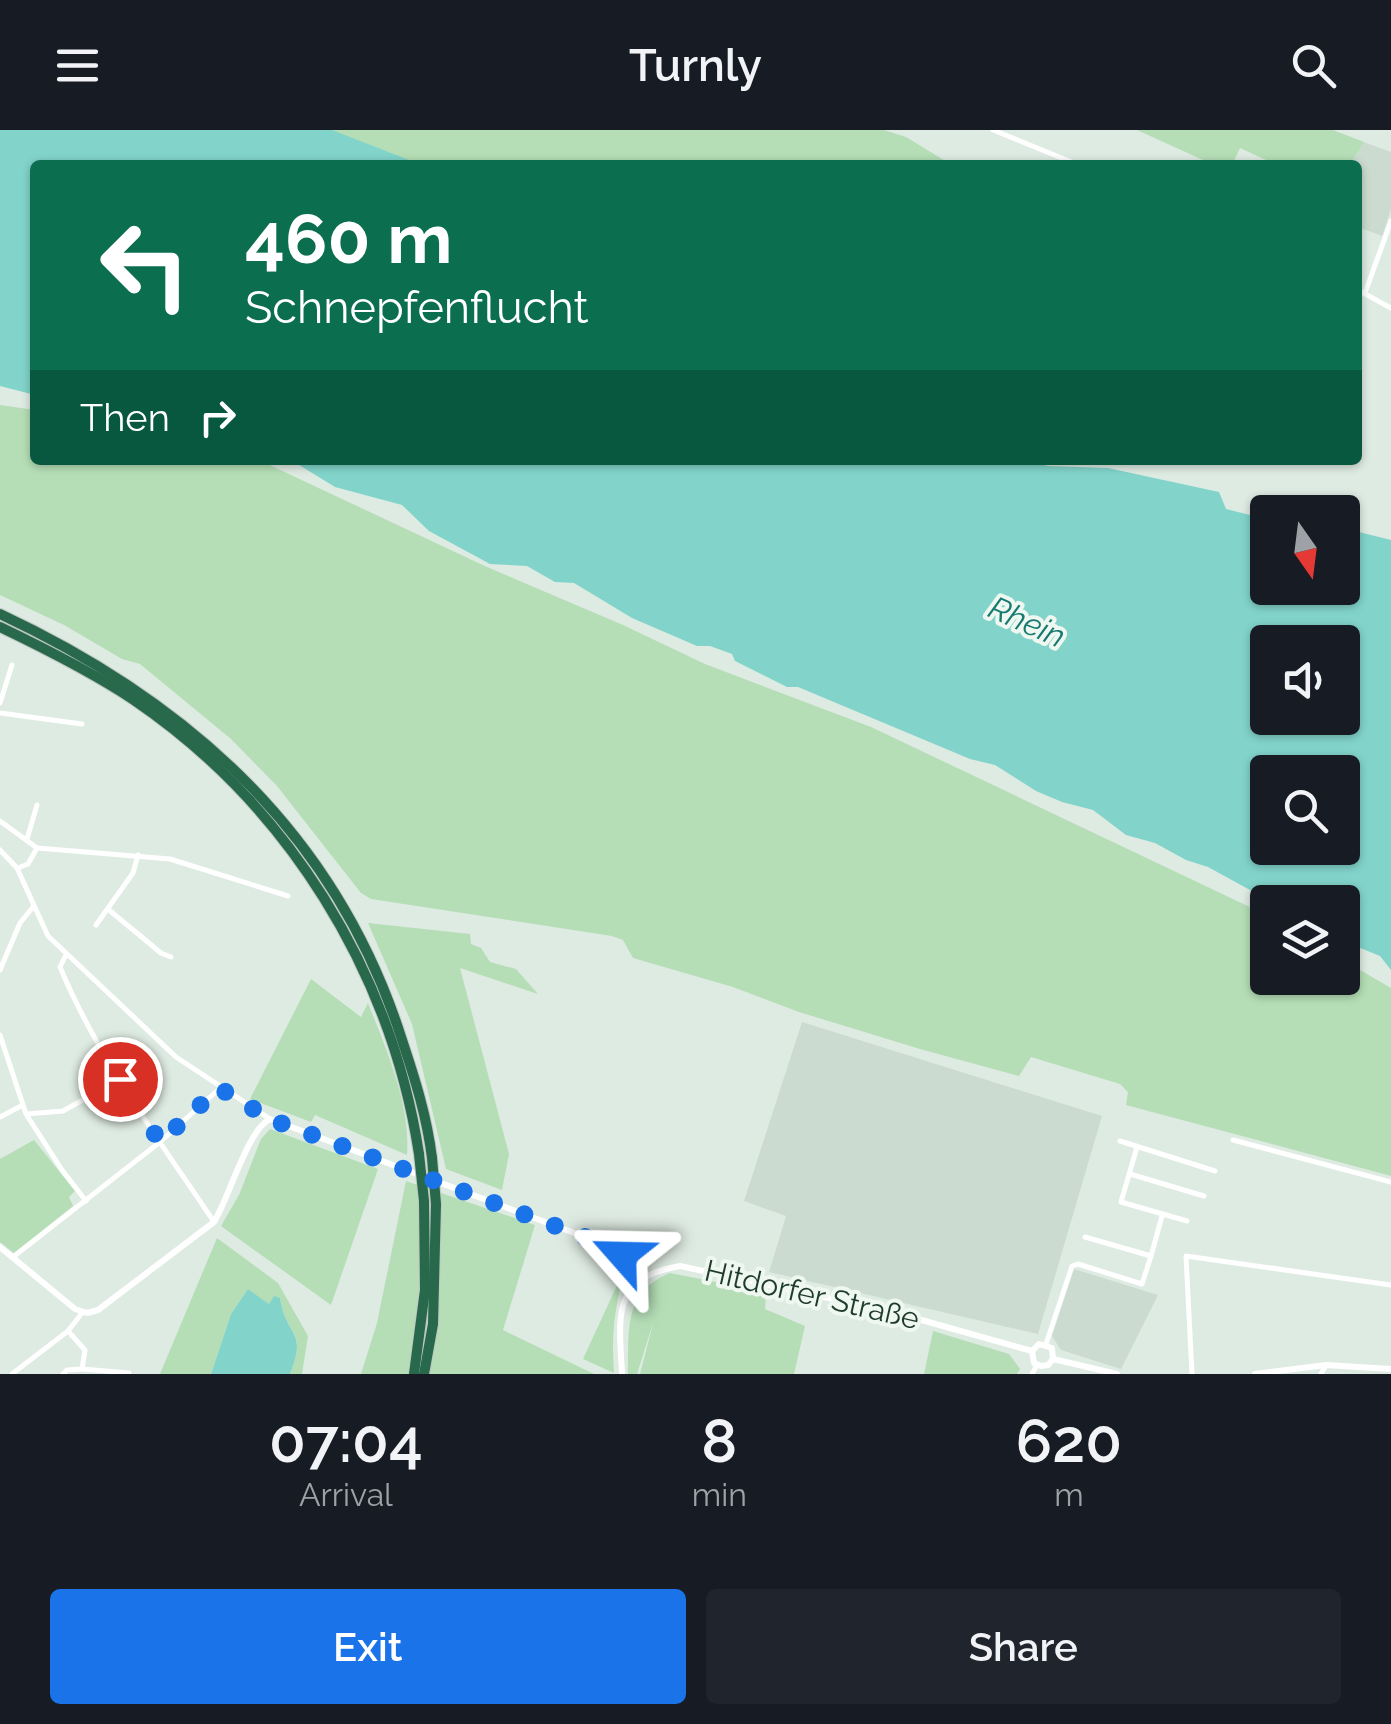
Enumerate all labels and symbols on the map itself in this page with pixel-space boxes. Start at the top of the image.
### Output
north arrow [1250,495,1360,605]
water label: Rhein [983,588,1071,655]
pin [78,1037,163,1122]
position arrow [570,1203,674,1307]
street label: Hitdorfer Straße [701,1253,923,1336]

